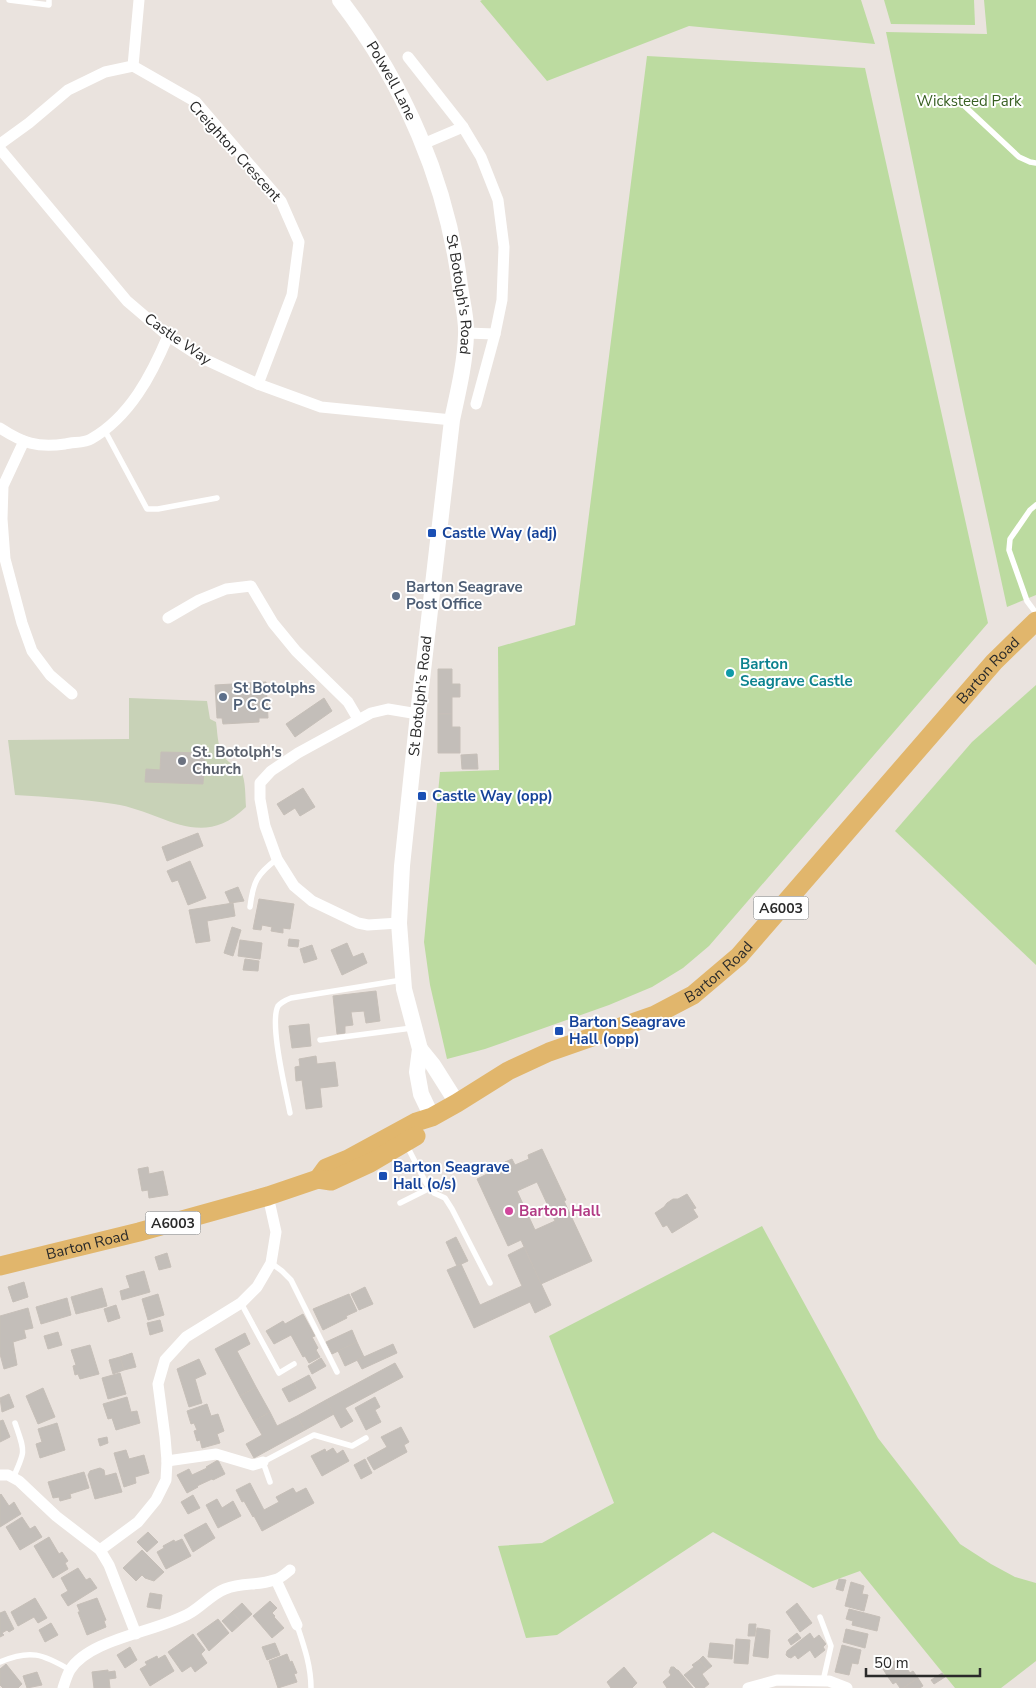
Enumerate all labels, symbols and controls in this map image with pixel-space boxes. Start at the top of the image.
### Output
street label: Polwell Lane [362,37,421,124]
park label: Wicksteed Park [916,91,1022,111]
street label: Creighton Crescent [184,96,286,206]
street label: St Botolph's Road [441,232,476,355]
street label: Castle Way [140,309,216,370]
place label: Castle Way (adj) [442,523,558,543]
marker: Castle Way (adj) [426,527,438,539]
place label: Barton Seagrave Post Office [406,577,523,614]
marker: Barton Seagrave Post Office [390,590,402,602]
street label: Barton Road [952,632,1024,708]
street label: St Botolph's Road [404,635,436,757]
place label: Barton Seagrave Castle [740,654,853,691]
marker: Barton Seagrave Castle [724,667,736,679]
place label: St Botolphs P C C [233,678,315,715]
marker: St Botolphs P C C [217,691,229,703]
place label: St. Botolph's Church [192,742,282,779]
marker: St. Botolph's Church [176,755,188,767]
place label: Castle Way (opp) [432,786,553,806]
marker: Castle Way (opp) [416,790,428,802]
road number: A6003 [754,896,808,920]
street label: Barton Road [681,937,757,1008]
place label: Barton Seagrave Hall (opp) [569,1012,686,1049]
marker: Barton Seagrave Hall (opp) [553,1025,565,1037]
place label: Barton Seagrave Hall (o/s) [393,1157,510,1194]
marker: Barton Seagrave Hall (o/s) [377,1170,389,1182]
place label: Barton Hall [519,1201,601,1221]
marker: Barton Hall [503,1205,515,1217]
road number: A6003 [146,1212,200,1234]
street label: Barton Road [44,1225,131,1264]
scale bar [866,1646,980,1678]
text: 50 m [874,1653,909,1673]

